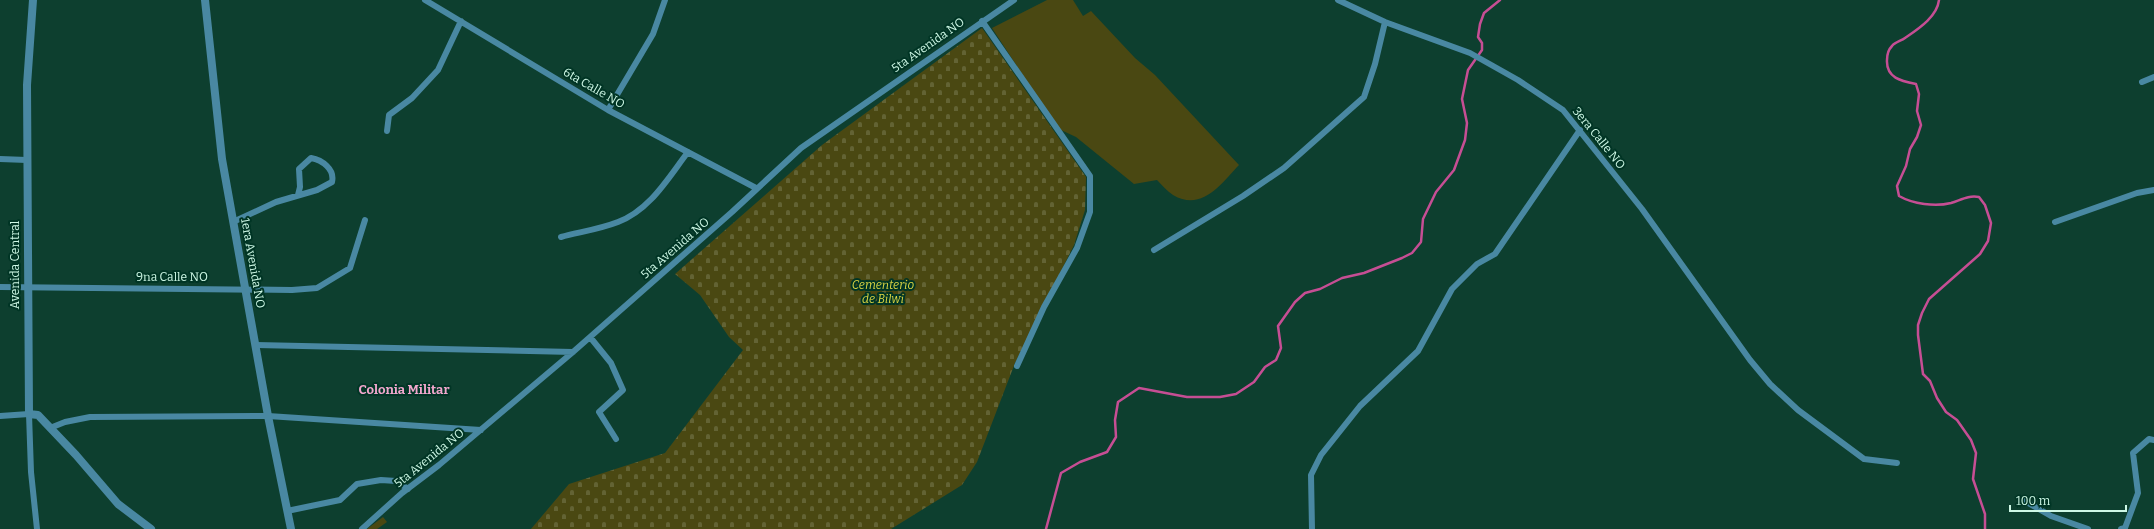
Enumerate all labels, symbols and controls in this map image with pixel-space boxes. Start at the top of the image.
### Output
street label: 5ta Avenida NO [889,15,967,75]
street label: 6ta Calle NO [561,65,627,111]
street label: 3era Calle NO [1570,104,1628,172]
street label: 5ta Avenida NO [638,215,712,281]
street label: 1era Avenida NO [238,217,268,309]
street label: Avenida Central [8,220,22,309]
street label: 9na Calle NO [136,270,208,284]
park label: Cementerio de Bilwi [852,278,914,306]
district label: Colonia Militar [358,382,450,397]
street label: 5ta Avenida NO [391,426,467,490]
scale bar [2010,487,2126,513]
text: 100 m [2016,494,2051,508]

